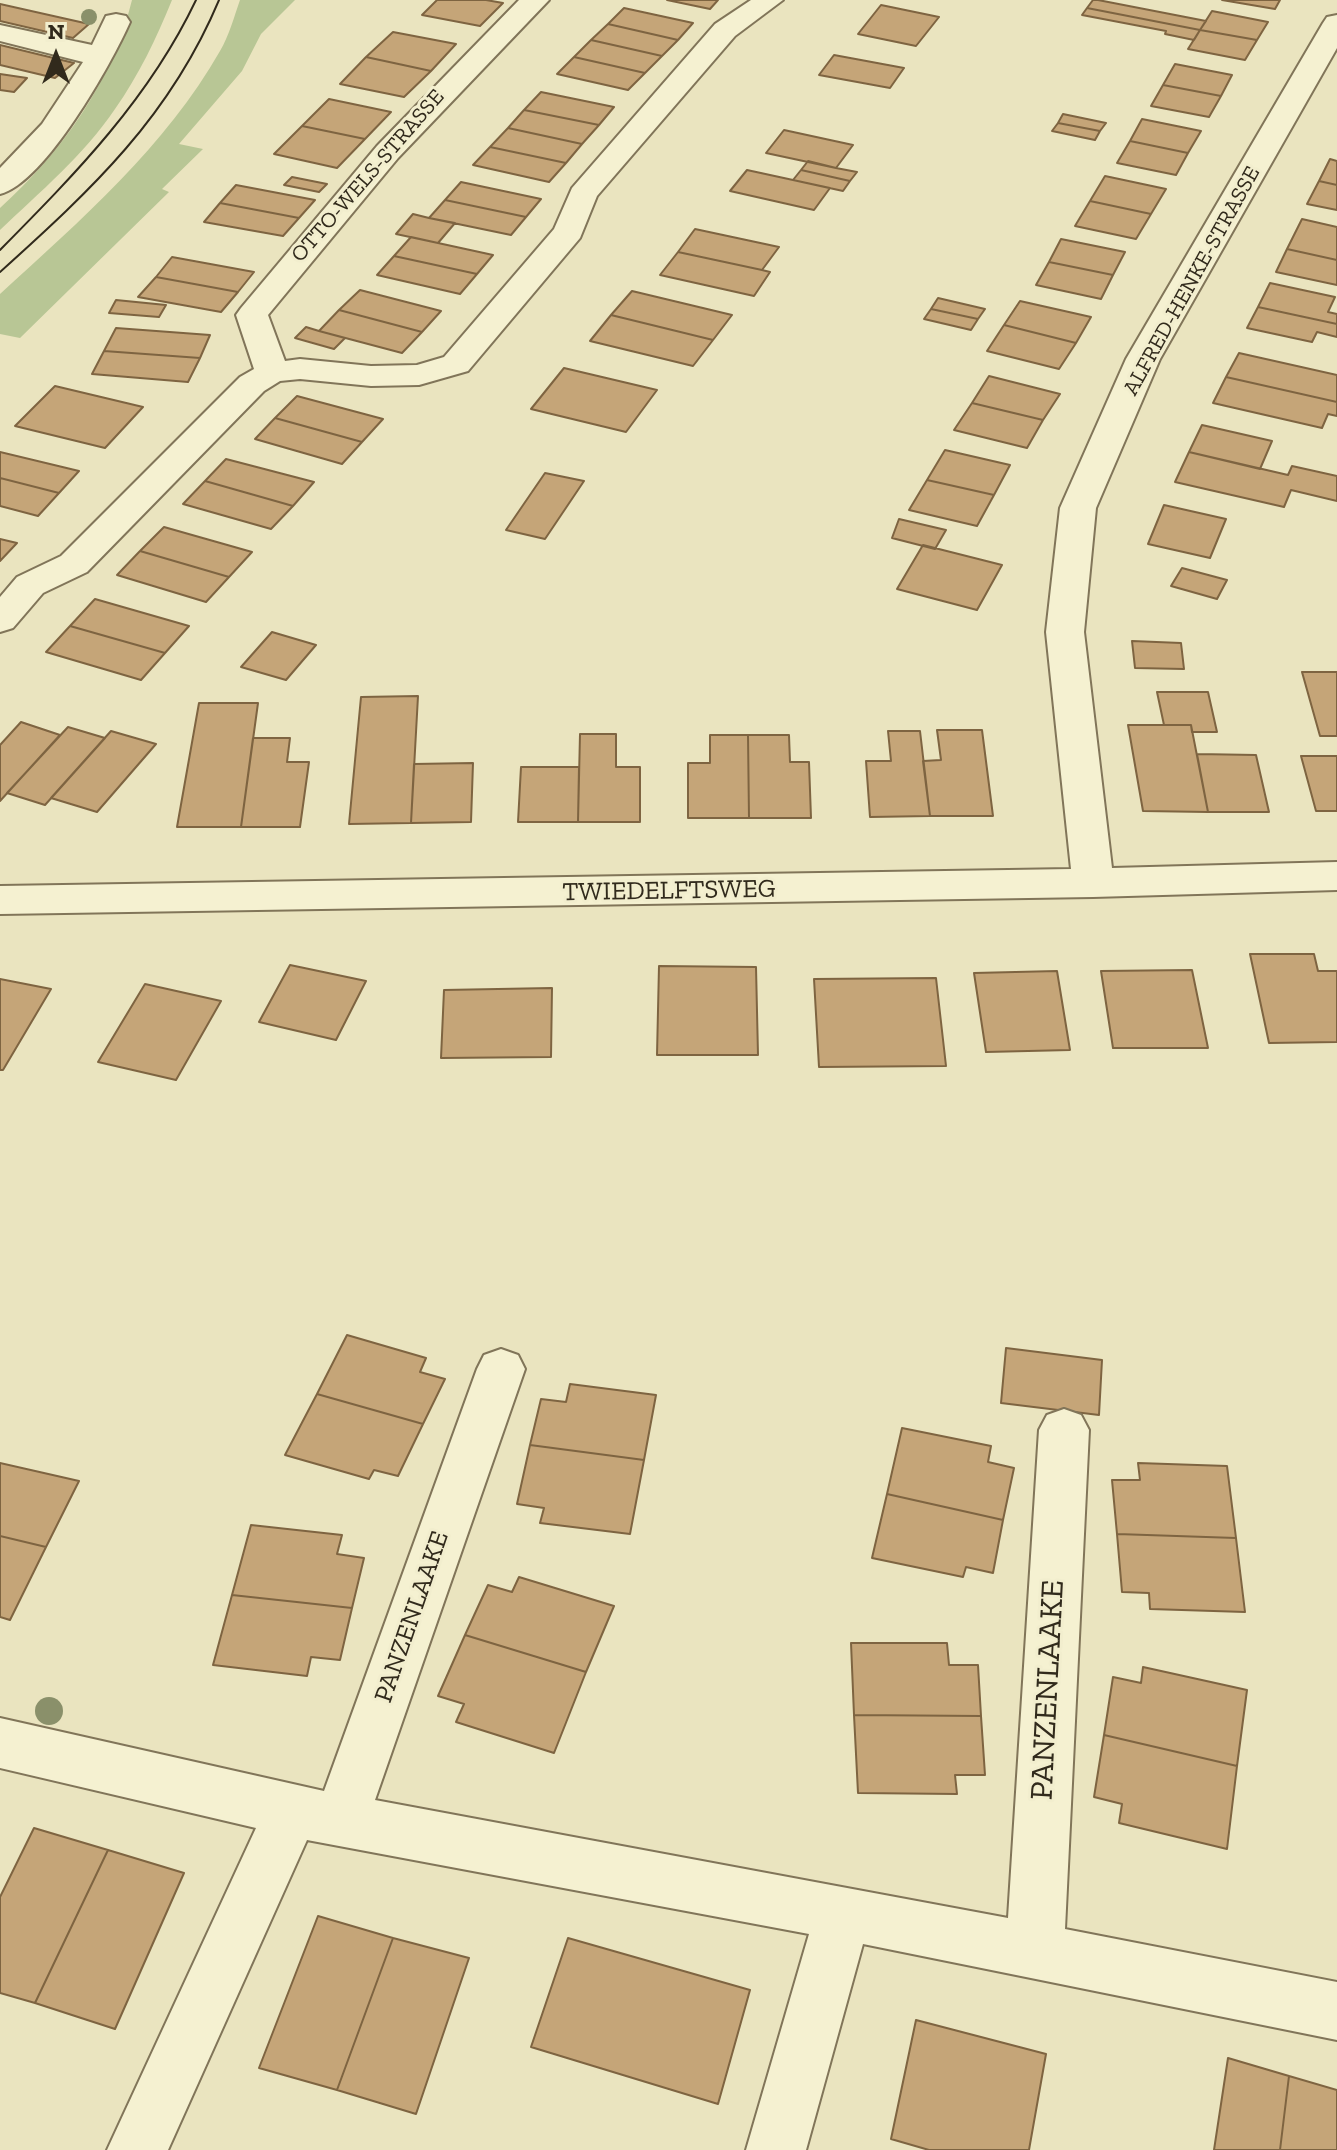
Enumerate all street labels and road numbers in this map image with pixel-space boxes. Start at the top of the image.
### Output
street label: OTTO-WELS-STRASSE [286,84,450,268]
street label: ALFRED-HENKE-STRASSE [1118,162,1266,400]
street label: TWIEDELFTSWEG [562,874,776,908]
street label: PANZENLAAKE [368,1527,456,1707]
street label: PANZENLAAKE [1023,1579,1073,1801]

